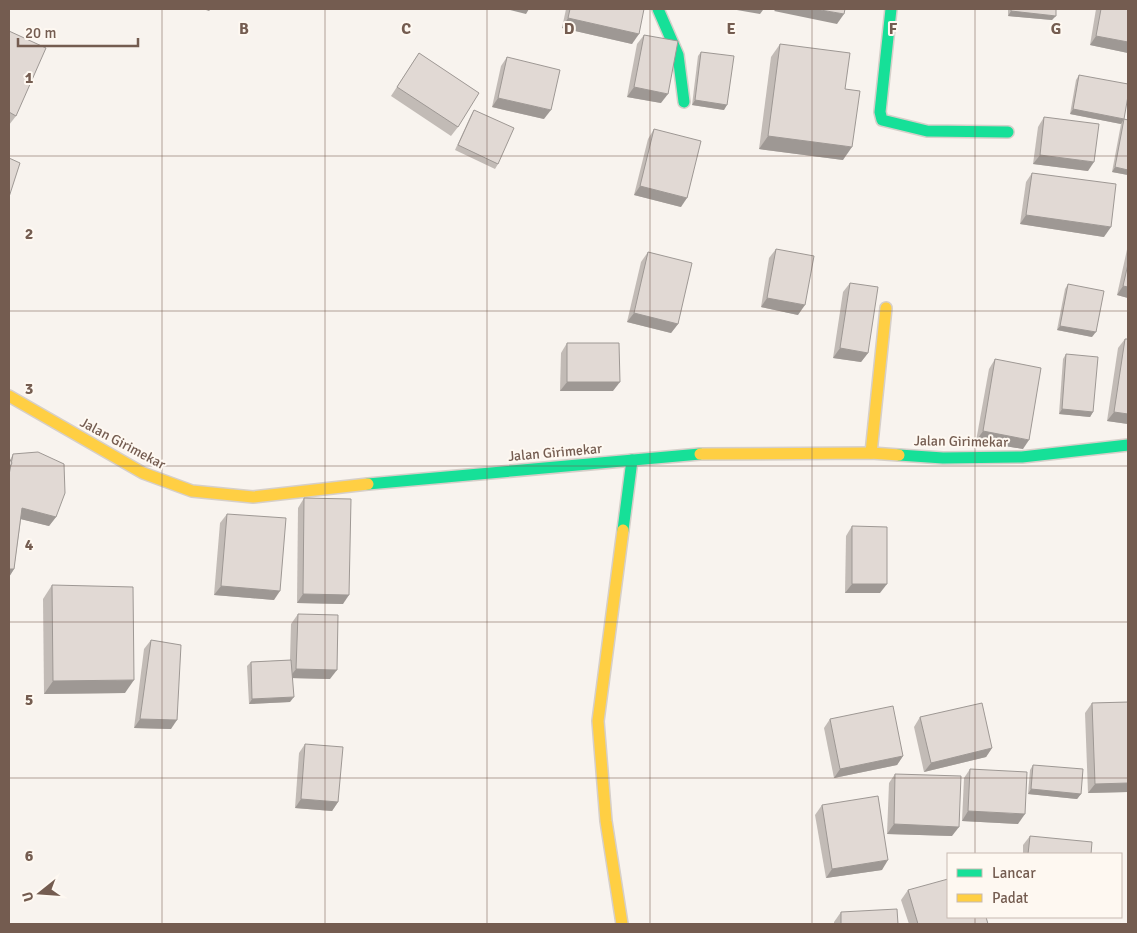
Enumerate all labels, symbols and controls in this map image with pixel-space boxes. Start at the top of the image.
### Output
scale bar [18,15,138,47]
text: B [239,19,249,39]
text: C [401,19,411,39]
text: D [564,19,575,39]
text: E [726,19,736,39]
text: F [889,19,898,39]
text: G [1051,19,1061,39]
text: 20 m [25,24,56,42]
text: 1 [25,68,34,88]
text: 2 [25,224,33,244]
text: 3 [25,379,33,399]
street label: Jalan Girimekar [77,414,169,473]
street label: Jalan Girimekar [914,432,1009,451]
street label: Jalan Girimekar [507,440,604,465]
text: 4 [25,535,34,555]
text: 5 [25,690,33,710]
text: 6 [25,846,34,866]
legend [947,853,1122,918]
text: Lancar [992,864,1036,882]
north arrow [15,868,65,918]
text: Padat [992,889,1028,907]
text: U [19,890,38,904]

